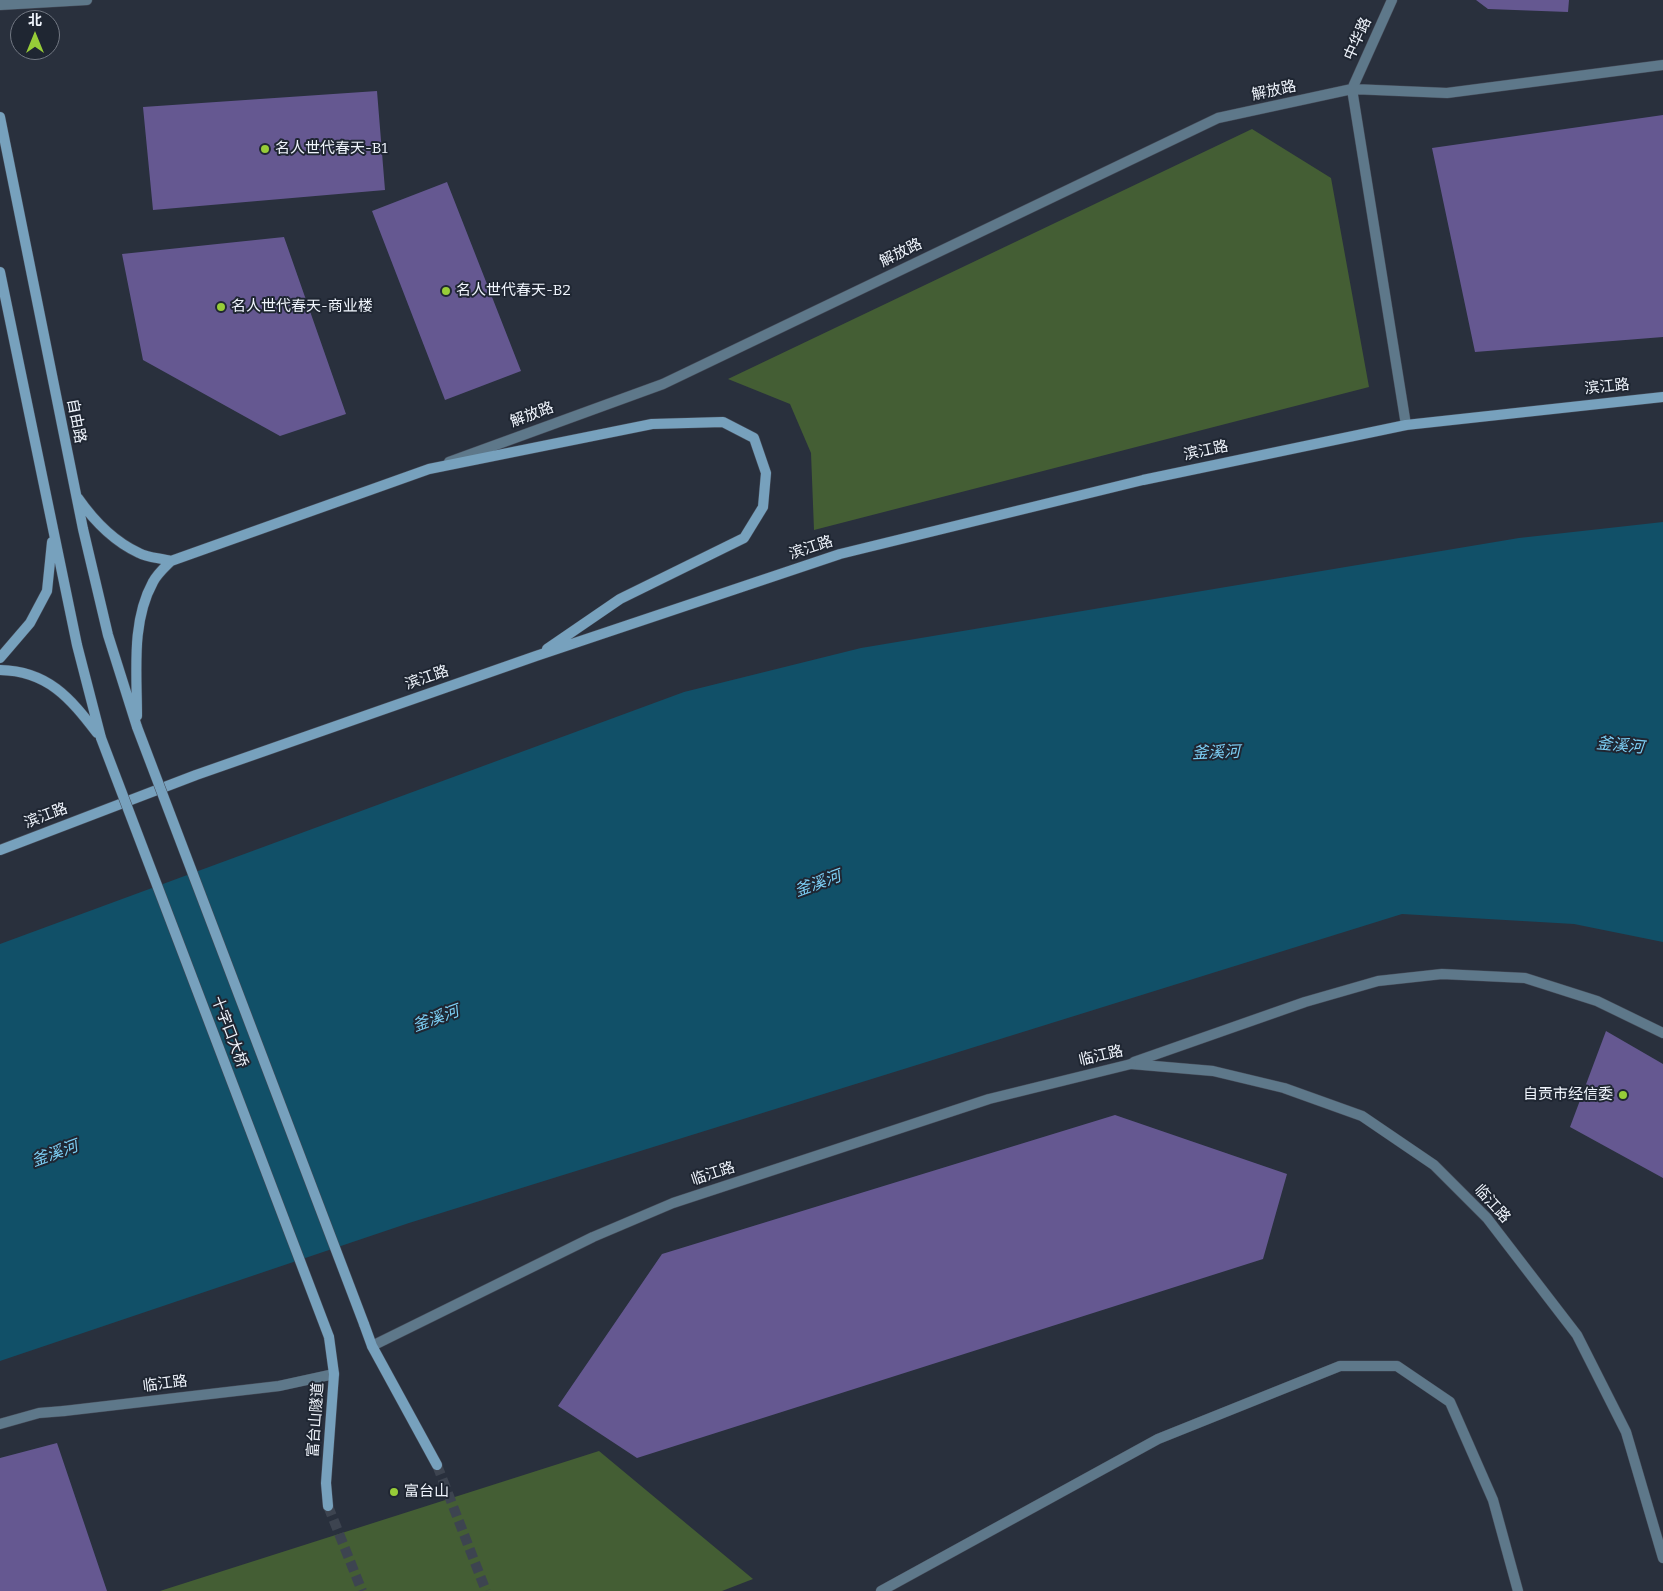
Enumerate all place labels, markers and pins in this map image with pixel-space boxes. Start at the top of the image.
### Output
place label: 名人世代春天-B1 [275,140,388,158]
marker: 名人世代春天-B1 [259,143,271,155]
place label: 名人世代春天-B2 [456,282,571,300]
marker: 名人世代春天-B2 [440,285,452,297]
place label: 名人世代春天-商业楼 [231,298,373,316]
marker: 名人世代春天-商业楼 [215,301,227,313]
place label: 自贡市经信委 [1523,1086,1613,1104]
marker: 自贡市经信委 [1617,1089,1629,1101]
place label: 富台山 [404,1483,449,1501]
marker: 富台山 [388,1486,400,1498]

